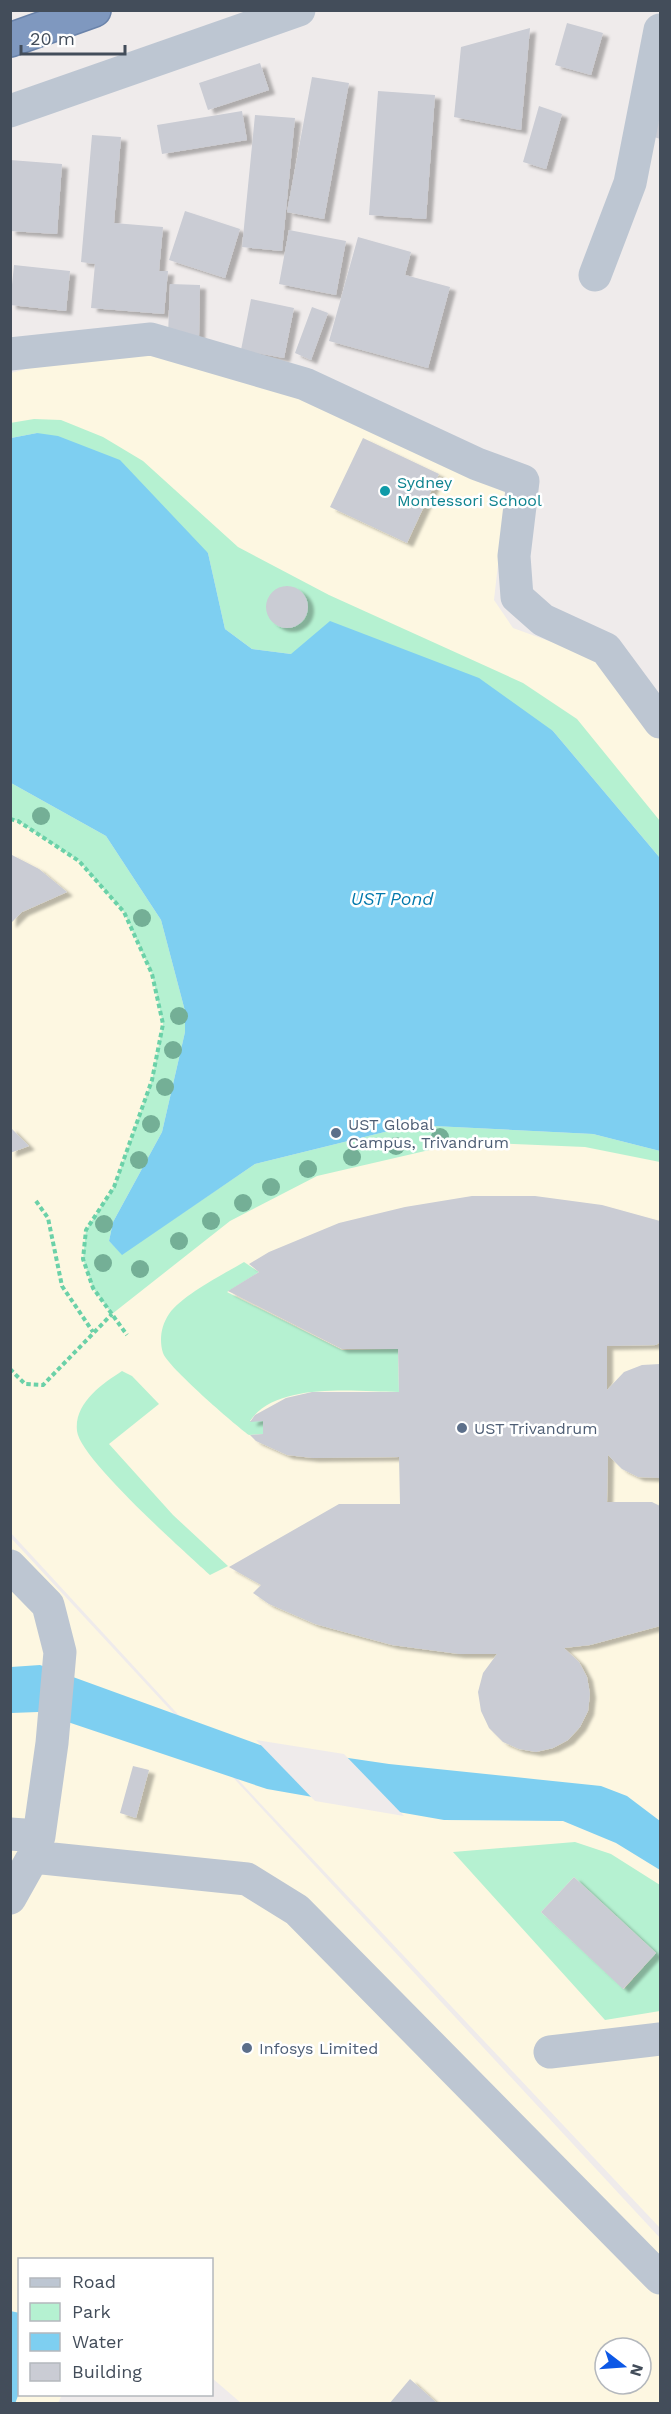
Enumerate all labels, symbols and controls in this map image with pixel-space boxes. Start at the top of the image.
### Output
scale bar [21,18,124,56]
text: 20 m [30,28,75,49]
place label: Sydney Montessori School [397,473,542,510]
marker: Sydney Montessori School [378,484,392,498]
water label: UST Pond [351,888,434,909]
place label: UST Global Campus, Trivandrum [348,1115,509,1152]
marker: UST Global Campus, Trivandrum [329,1126,343,1140]
place label: UST Trivandrum [474,1419,597,1438]
marker: UST Trivandrum [455,1421,469,1435]
place label: Infosys Limited [259,2039,378,2058]
marker: Infosys Limited [240,2041,254,2055]
legend [18,2258,213,2396]
text: Road [72,2271,116,2292]
text: Park [72,2301,111,2322]
text: Water [72,2331,124,2352]
north arrow [593,2336,653,2396]
text: Building [72,2361,142,2382]
text: N [626,2362,648,2379]

